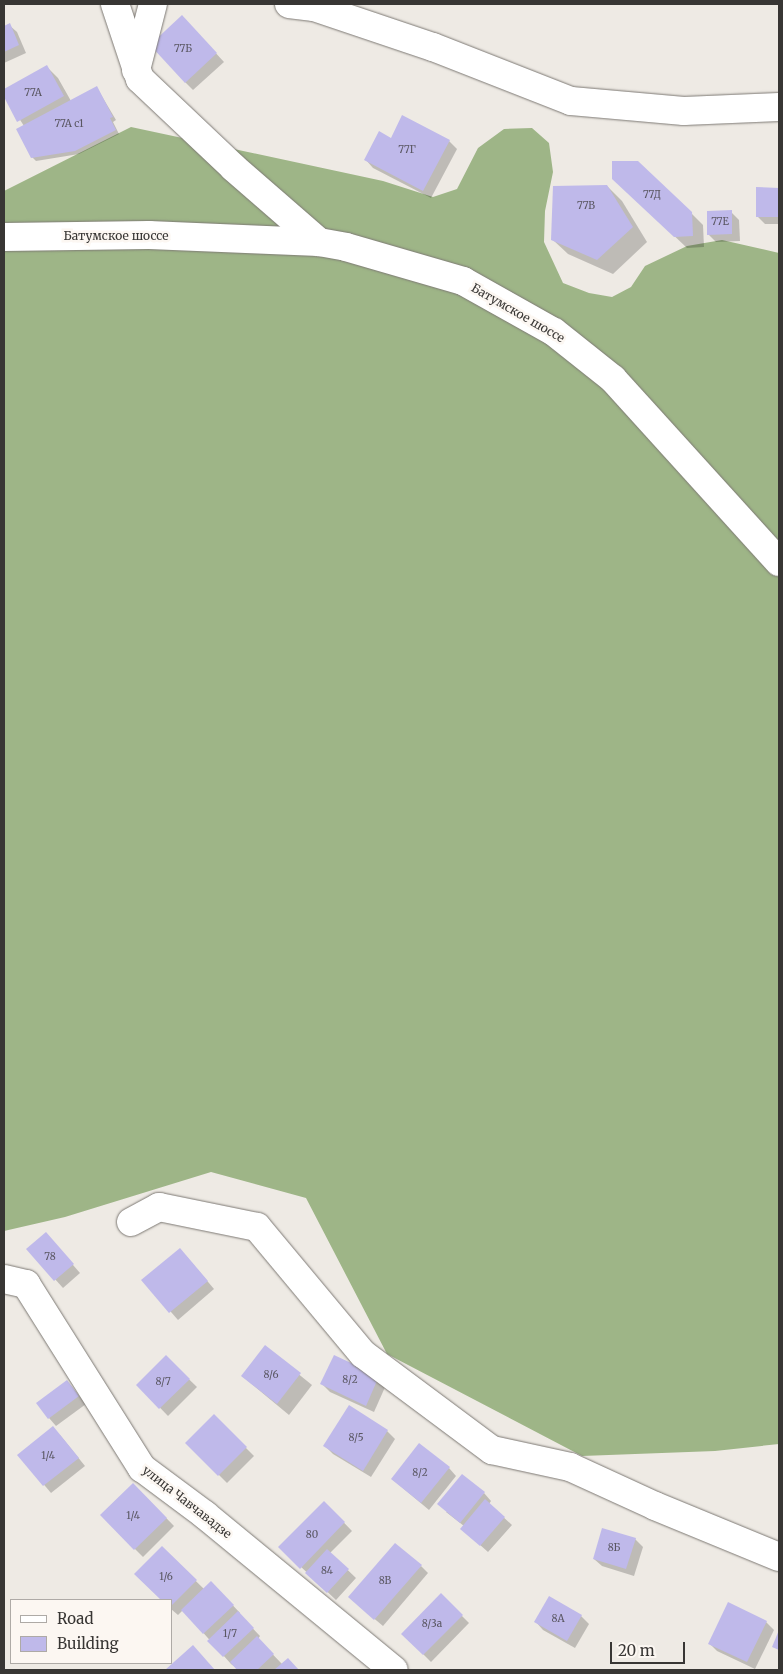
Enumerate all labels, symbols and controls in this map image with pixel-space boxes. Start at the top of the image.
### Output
house number: 77Б [174,43,192,55]
house number: 77А [24,87,42,99]
house number: 77А с1 [54,118,84,130]
house number: 77Г [398,144,416,156]
house number: 77Д [643,189,661,201]
house number: 77В [577,200,595,212]
house number: 77Е [711,216,729,228]
street label: Батумское шоссе [63,229,169,243]
street label: Батумское шоссе [469,280,567,346]
house number: 78 [44,1251,56,1263]
house number: 8/6 [263,1369,279,1381]
house number: 8/2 [342,1374,358,1386]
house number: 8/7 [155,1376,171,1388]
house number: 8/5 [349,1432,363,1444]
house number: 1/4 [41,1450,55,1462]
street label: улица Чавчавадзе [140,1463,234,1541]
house number: 8/2 [412,1467,428,1479]
house number: 1/4 [126,1510,140,1522]
house number: 80 [306,1529,318,1541]
house number: 8Б [608,1542,620,1554]
house number: 84 [321,1565,333,1577]
house number: 1/6 [159,1571,173,1583]
house number: 8В [379,1575,391,1587]
legend [10,1599,172,1664]
text: Road [57,1609,93,1628]
house number: 8А [552,1613,564,1625]
house number: 8/3а [422,1618,442,1630]
house number: 1/7 [223,1628,237,1640]
scale bar [613,1632,688,1664]
text: Building [57,1634,119,1653]
text: 20 m [618,1641,655,1660]

